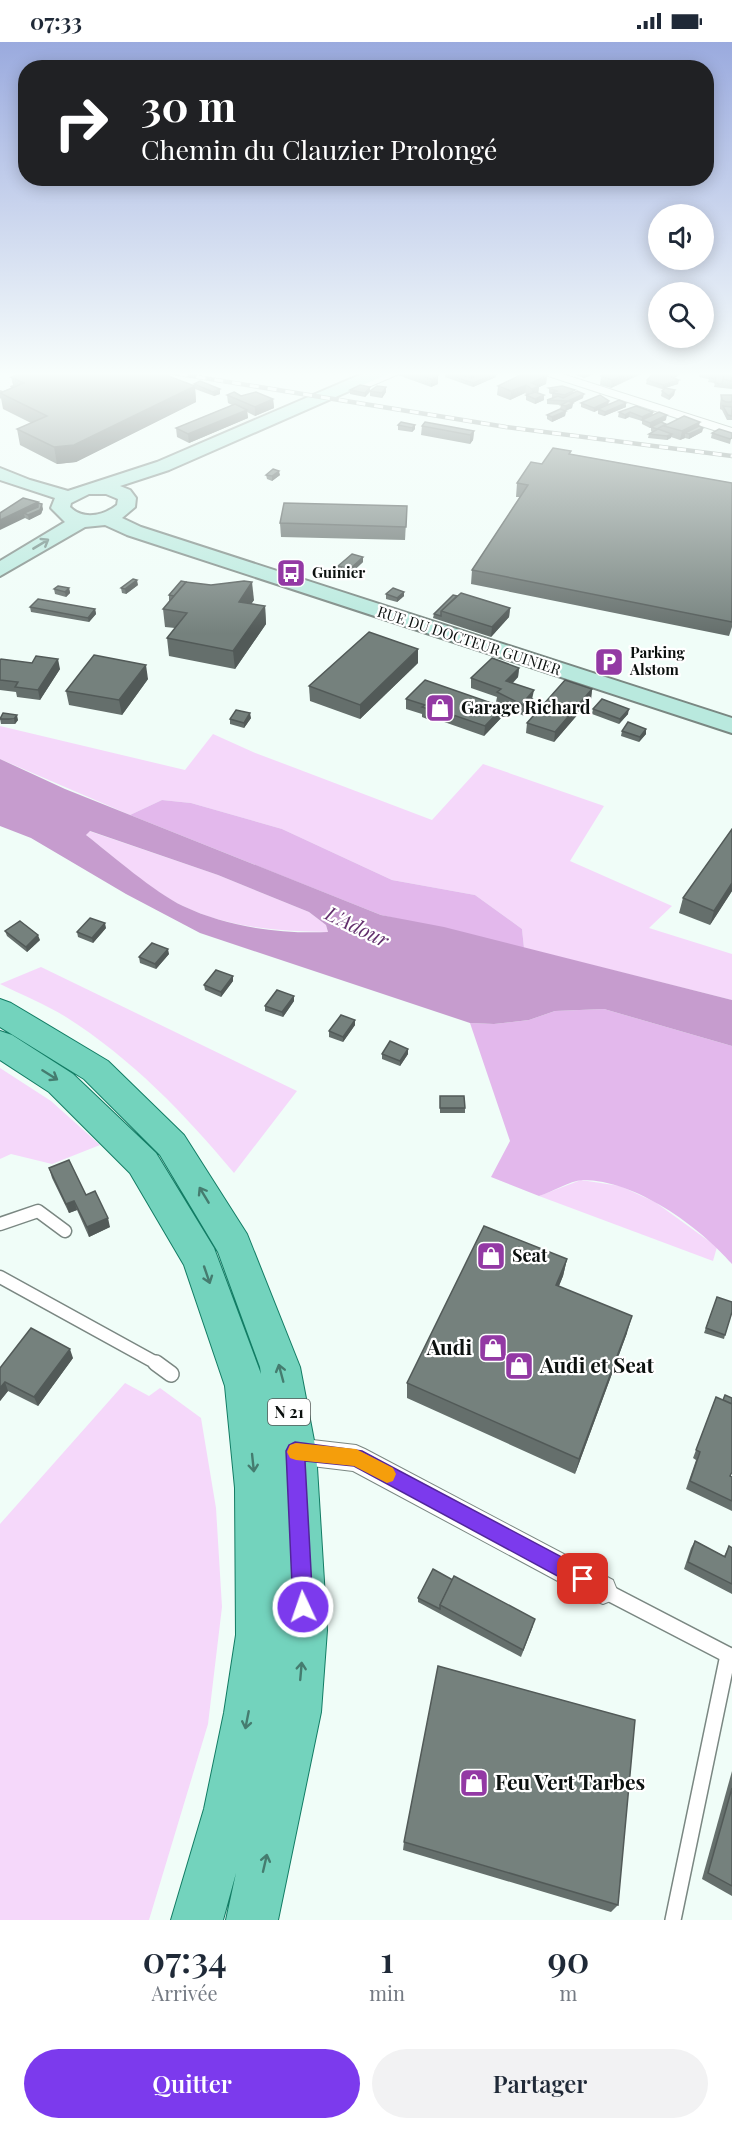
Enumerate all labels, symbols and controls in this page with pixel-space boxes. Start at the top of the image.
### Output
text: 07:33 [30,6,82,36]
text: 30 m [141,77,236,133]
icon: right [42,84,120,162]
text: Chemin du Clauzier Prolongé [141,131,498,167]
map controls [648,204,714,348]
button: sound [648,204,714,270]
button: search [648,282,714,348]
one-way arrow [32,538,49,550]
bus stop icon: Guinier [275,557,307,589]
place label: Guinier [312,562,365,582]
street label: RUE DU DOCTEUR GUINIER [375,601,564,679]
place label: Parking Alstom [629,642,685,679]
parking icon: Parking Alstom [593,646,625,678]
shop icon: Garage Richard [424,692,456,724]
place label: Garage Richard [461,695,591,719]
water label: L'Adour [321,898,395,953]
one-way arrow [41,1069,57,1081]
one-way arrow [198,1187,210,1204]
shop icon: Seat [475,1240,507,1272]
place label: Seat [512,1243,548,1267]
one-way arrow [202,1265,213,1284]
place label: Audi [426,1332,472,1360]
shop icon: Audi [477,1332,509,1364]
shop icon: Audi et Seat [503,1350,535,1382]
place label: Audi et Seat [539,1350,655,1378]
one-way arrow [275,1364,286,1383]
road number: N 21 [268,1399,310,1425]
one-way arrow [248,1453,259,1473]
pin [557,1553,608,1604]
icon: arrive [566,1562,599,1595]
position arrow [271,1575,335,1639]
one-way arrow [295,1662,306,1682]
one-way arrow [241,1710,252,1730]
shop icon: Feu Vert Tarbes [458,1767,490,1799]
place label: Feu Vert Tarbes [495,1767,645,1795]
one-way arrow [260,1854,272,1873]
text: 07:34 [143,1934,227,1982]
text: 1 [380,1934,394,1982]
text: 90 [547,1934,589,1982]
text: Arrivée [152,1979,218,2006]
text: min [369,1979,405,2006]
text: m [560,1979,577,2006]
button: Quitter [24,2049,360,2118]
button: Partager [372,2049,708,2118]

